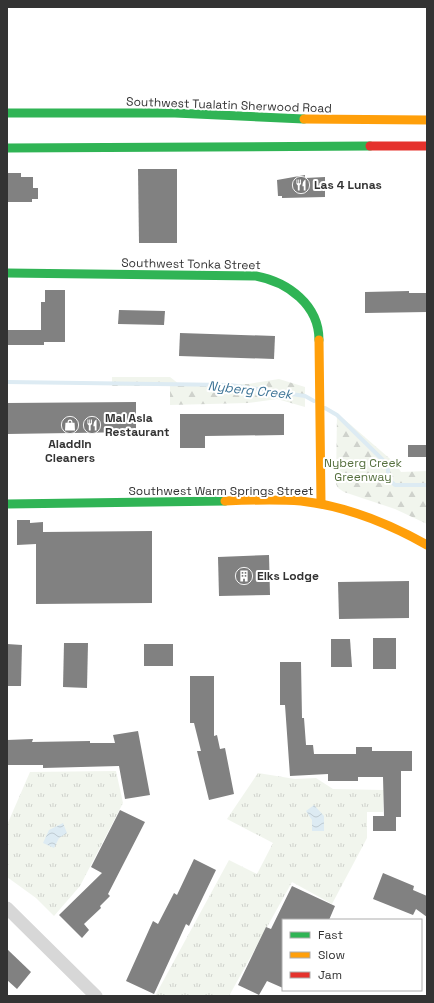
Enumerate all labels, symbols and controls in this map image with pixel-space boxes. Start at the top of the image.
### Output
street label: Southwest Tualatin Sherwood Road [126,93,332,117]
restaurant icon: Las 4 Lunas [291,175,311,195]
place label: Las 4 Lunas [314,177,382,193]
street label: Southwest Tonka Street [121,255,261,273]
water label: Nyberg Creek [207,377,295,403]
place label: Mai Asia Restaurant [105,410,170,440]
shop icon: Aladdin Cleaners [60,415,80,435]
restaurant icon: Mai Asia Restaurant [82,415,102,435]
place label: Aladdin Cleaners [45,436,95,466]
park label: Nyberg Creek Greenway [324,455,402,485]
street label: Southwest Warm Springs Street [128,483,314,499]
building icon: Elks Lodge [234,566,254,586]
place label: Elks Lodge [257,568,319,584]
legend [282,919,422,991]
text: Fast [318,927,343,943]
text: Slow [318,947,345,963]
text: Jam [318,967,342,983]

